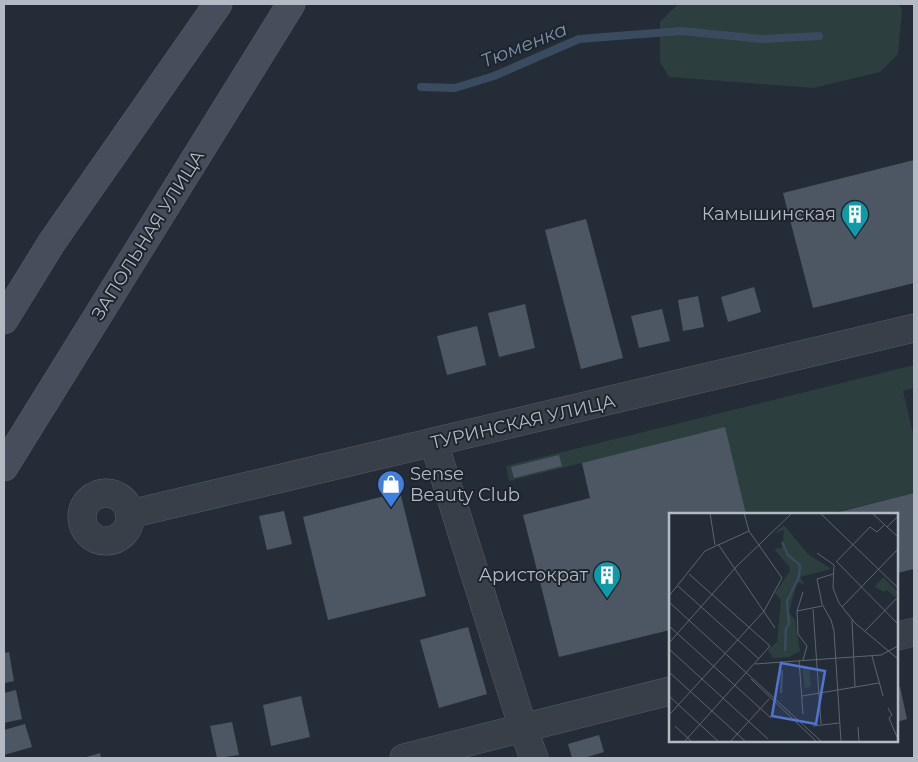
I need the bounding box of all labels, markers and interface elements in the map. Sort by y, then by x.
water label: Тюменка [478,17,570,73]
street label: ЗАПОЛЬНАЯ УЛИЦА [87,146,210,324]
building icon: Камышинская [840,199,870,238]
place label: Камышинская [702,203,836,225]
street label: ТУРИНСКАЯ УЛИЦА [428,390,618,454]
place label: Sense Beauty Club [410,463,520,506]
shop icon: Sense Beauty Club [376,469,406,508]
inset map [669,513,898,742]
building icon: Аристократ [592,560,622,599]
place label: Аристократ [479,564,588,586]

